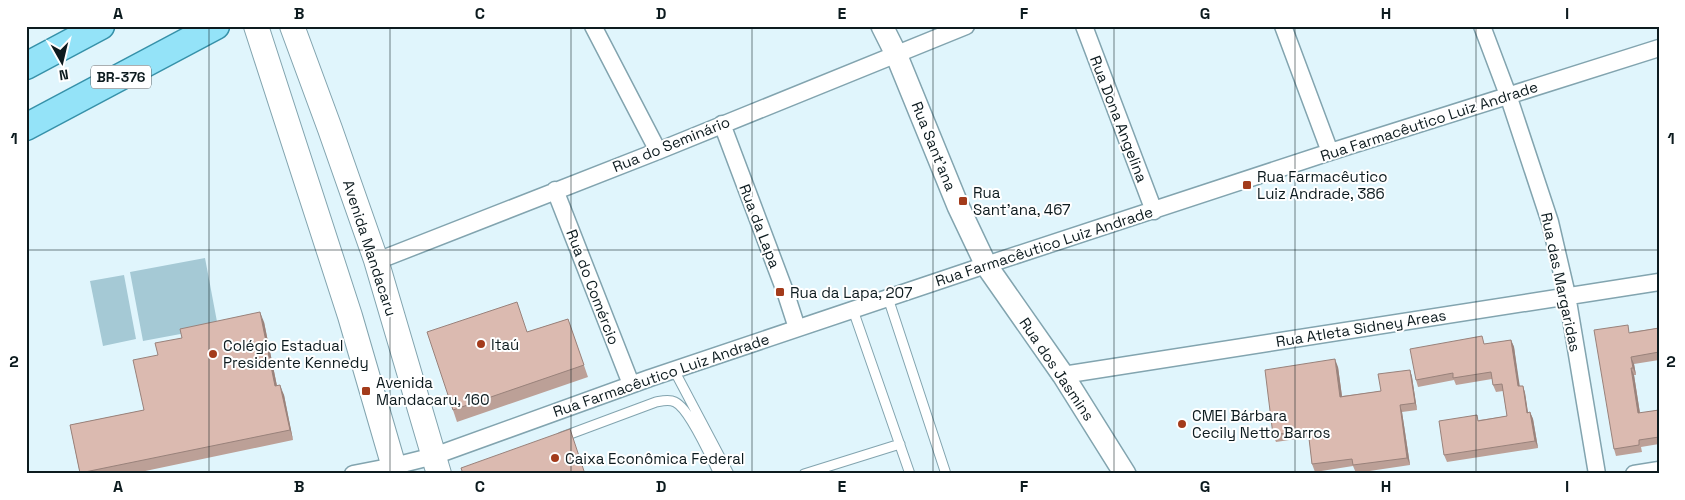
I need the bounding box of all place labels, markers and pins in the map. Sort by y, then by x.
place label: Rua Farmacêutico Luiz Andrade, 386 [1257,167,1388,203]
marker: Rua Farmacêutico Luiz Andrade, 386 [1241,179,1253,191]
place label: Rua Sant'ana, 467 [973,183,1071,219]
marker: Rua Sant'ana, 467 [957,195,969,207]
place label: Rua da Lapa, 207 [790,283,912,302]
marker: Rua da Lapa, 207 [774,286,786,298]
place label: Itaú [491,335,519,354]
place label: Colégio Estadual Presidente Kennedy [223,336,369,372]
marker: Itaú [475,338,487,350]
marker: Colégio Estadual Presidente Kennedy [207,348,219,360]
place label: Avenida Mandacaru, 160 [376,373,490,409]
marker: Avenida Mandacaru, 160 [360,385,372,397]
place label: CMEI Bárbara Cecily Netto Barros [1192,406,1330,442]
marker: CMEI Bárbara Cecily Netto Barros [1176,418,1188,430]
place label: Caixa Econômica Federal [565,449,744,468]
marker: Caixa Econômica Federal [549,452,561,464]

